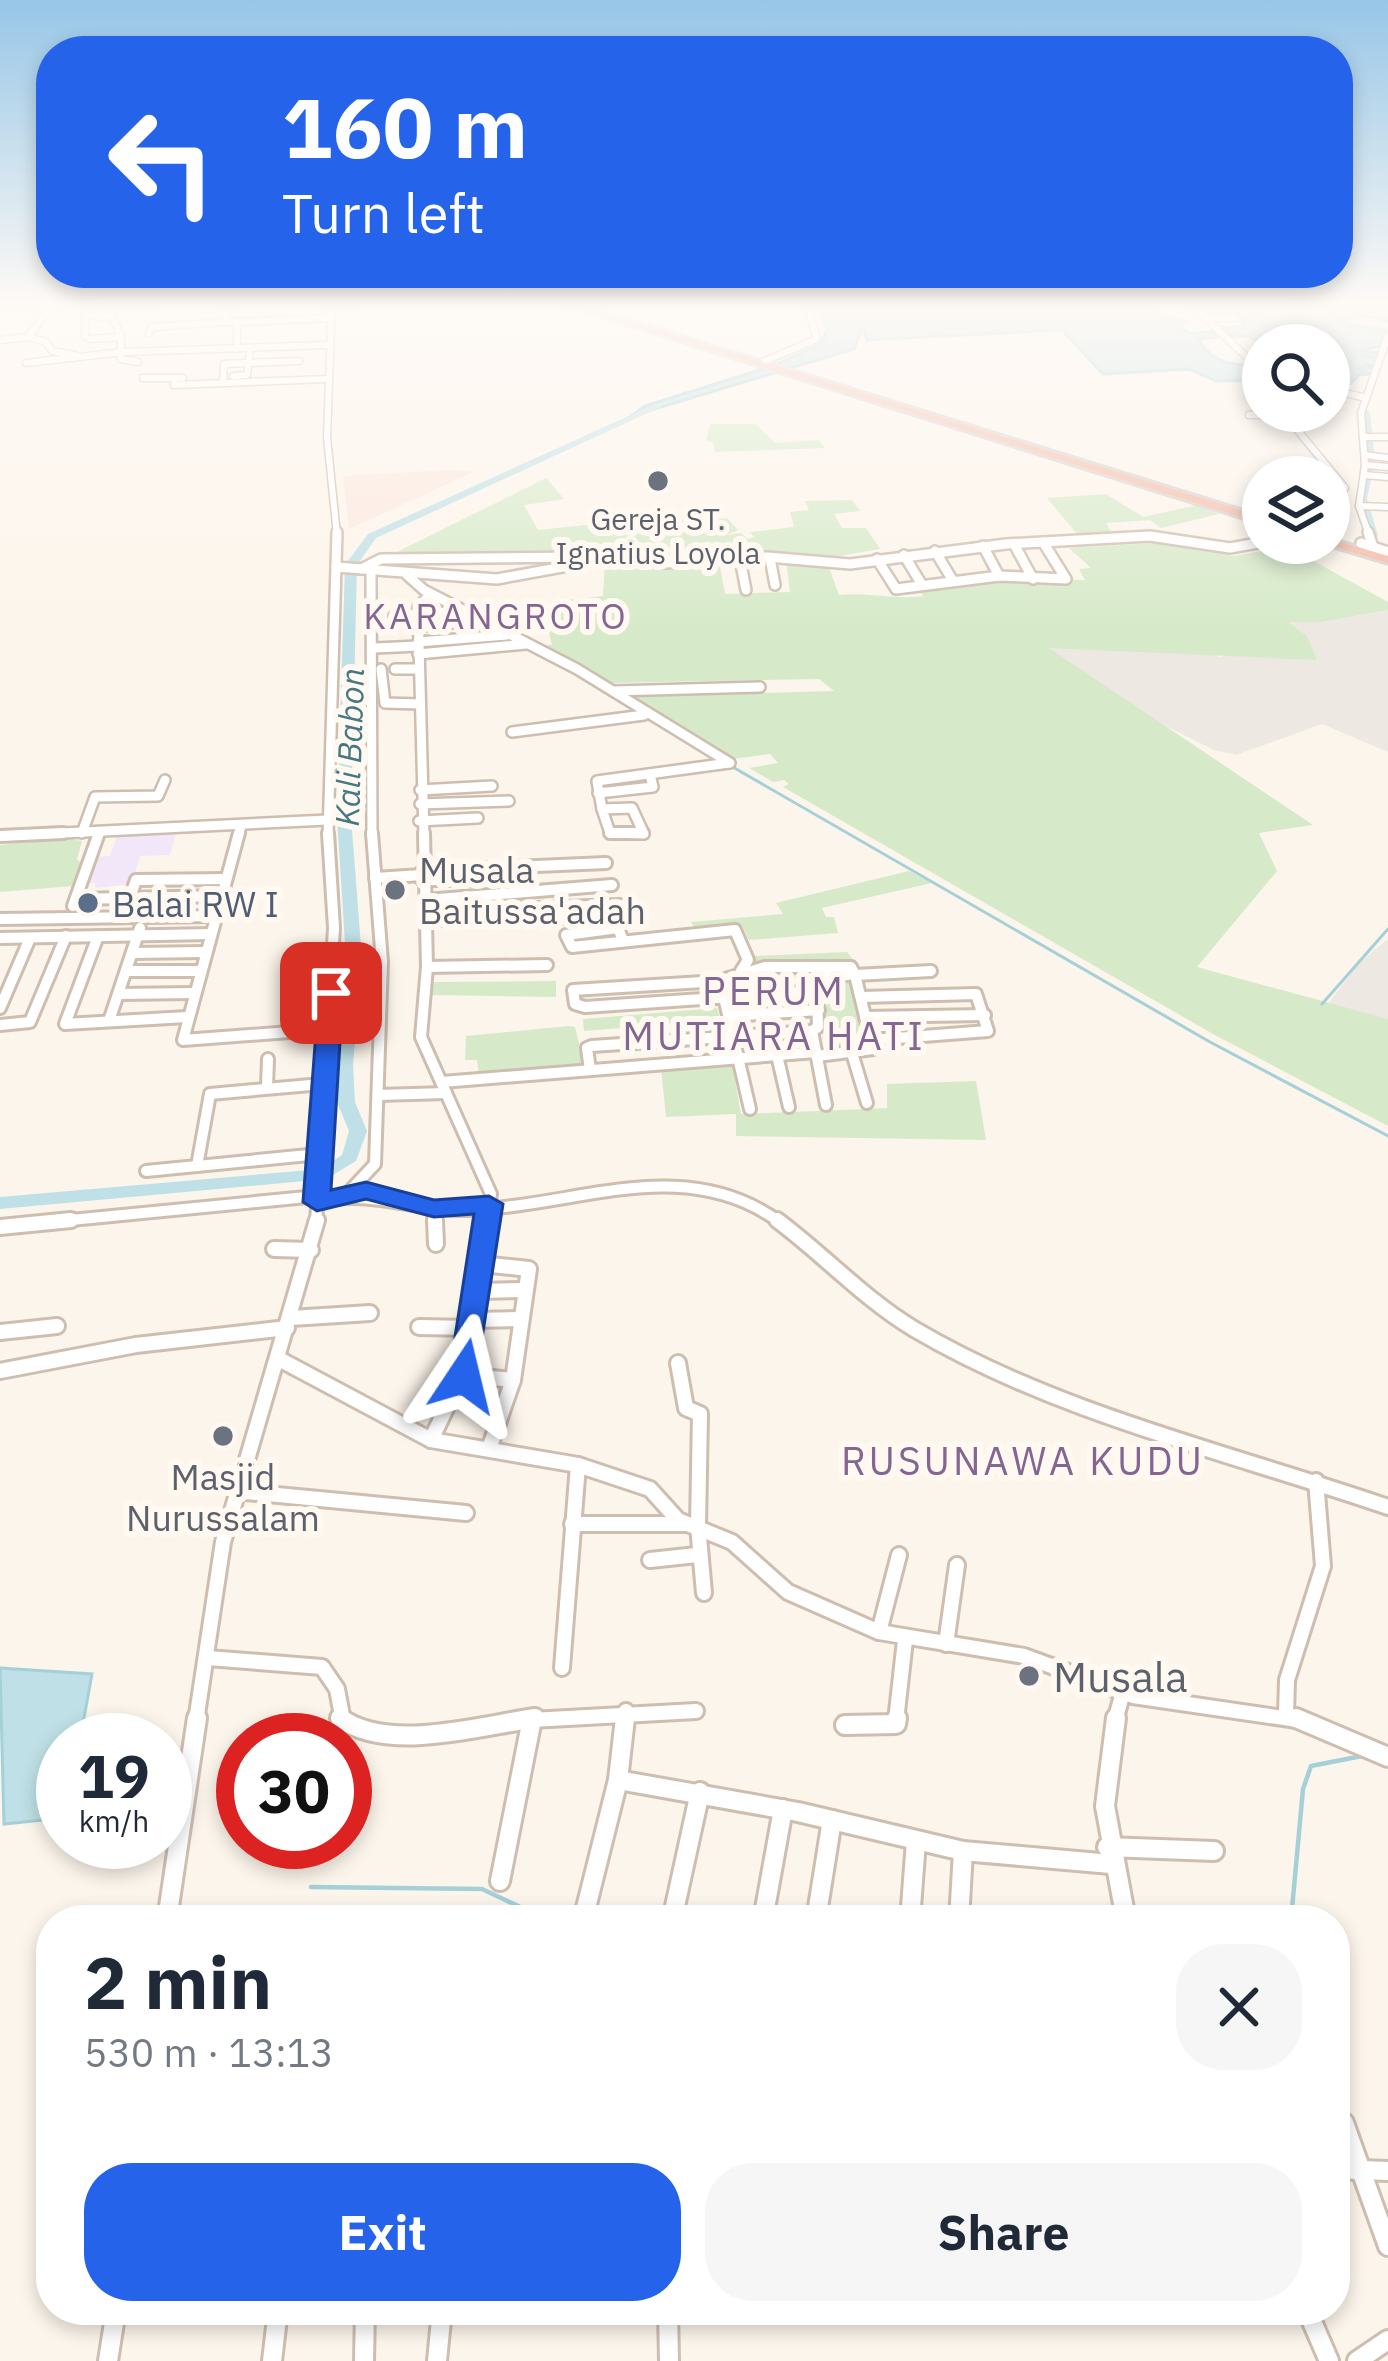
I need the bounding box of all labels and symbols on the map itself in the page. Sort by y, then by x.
marker: Gereja ST. Ignatius Loyola [645,468,671,494]
place label: Gereja ST. Ignatius Loyola [556,499,760,572]
district label: KARANGROTO [363,592,629,639]
water label: Kali Babon [325,667,373,827]
place label: Musala Baitussa'adah [419,846,646,934]
marker: Musala Baitussa'adah [382,877,408,903]
place label: Balai RW I [112,880,279,927]
marker: Balai RW I [75,890,101,916]
pin [280,942,382,1044]
district label: PERUM MUTIARA HATI [622,965,926,1061]
position arrow [401,1313,527,1439]
marker: Masjid Nurussalam [210,1423,236,1449]
district label: RUSUNAWA KUDU [841,1435,1205,1486]
place label: Masjid Nurussalam [126,1453,320,1541]
place label: Musala [1053,1649,1188,1704]
marker: Musala [1016,1663,1042,1689]
speed limit sign: 30 [216,1713,372,1869]

